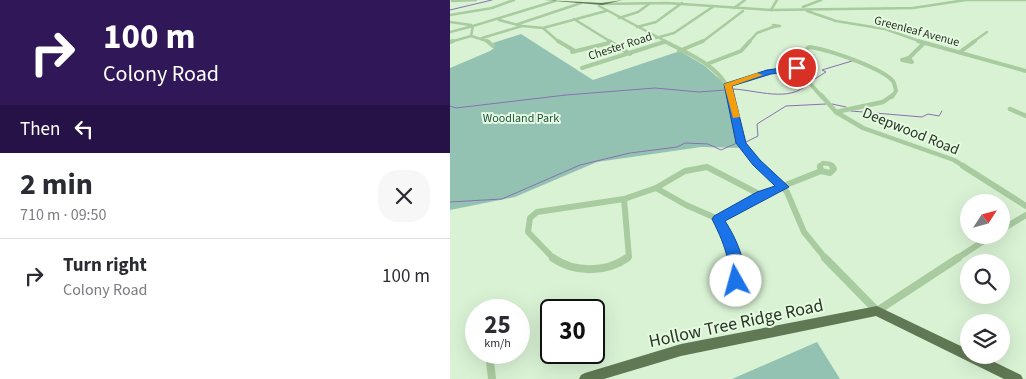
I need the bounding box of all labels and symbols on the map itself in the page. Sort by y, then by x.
street label: Greenleaf Avenue [872,12,961,51]
street label: Chester Road [586,28,654,65]
pin [776,47,818,89]
street label: Deepwood Road [859,102,962,160]
park label: Woodland Park [483,110,559,127]
north arrow [960,194,1010,244]
position arrow [709,254,761,306]
street label: Hollow Tree Ridge Road [647,293,826,354]
speed limit sign: 30 [540,299,605,364]

